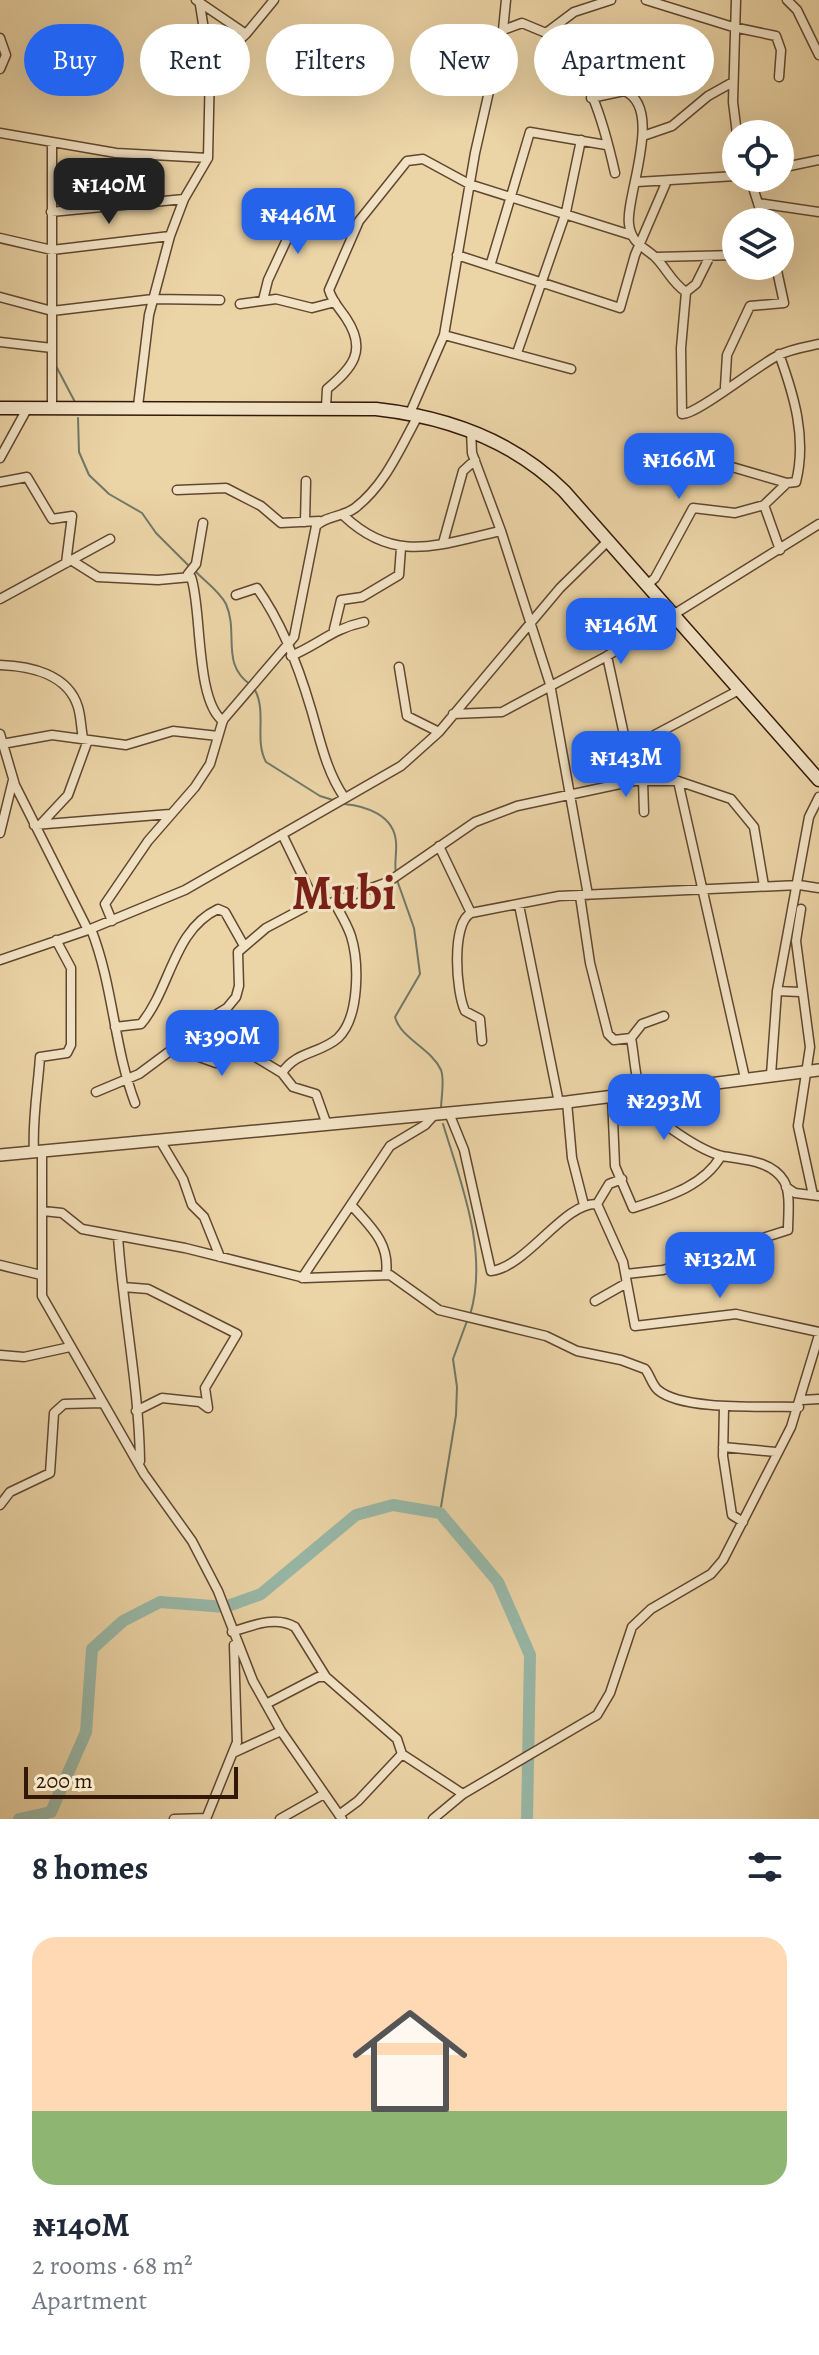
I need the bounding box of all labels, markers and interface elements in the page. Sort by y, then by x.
chip: Buy [24,24,124,96]
chip: Rent [140,24,250,96]
chip: Filters [266,24,394,96]
chip: New [410,24,518,96]
chip: Apartment [534,24,714,96]
map controls [722,120,794,280]
button: locate [722,120,794,192]
pin: ₦140M [53,158,165,226]
text: ₦140M [72,166,146,201]
pin: ₦446M [242,188,354,256]
text: ₦446M [260,196,336,231]
button: layers [722,208,794,280]
pin: ₦166M [623,433,735,501]
text: ₦166M [642,441,716,476]
pin: ₦146M [565,598,677,666]
text: ₦146M [584,606,658,641]
pin: ₦143M [570,731,682,799]
text: ₦143M [590,739,662,774]
district label: Mubi [292,860,396,926]
pin: ₦390M [166,1010,278,1078]
text: ₦390M [184,1018,260,1053]
pin: ₦293M [608,1074,720,1142]
text: ₦293M [626,1082,702,1117]
pin: ₦132M [664,1232,776,1300]
text: ₦132M [683,1240,757,1275]
scale bar [24,1763,238,1799]
text: 200 m [36,1766,93,1796]
text: 8 homes [32,1844,148,1891]
icon: filters [743,1845,787,1889]
icon: home [338,1989,482,2133]
text: ₦140M [32,2201,130,2248]
text: 2 rooms · 68 m² [32,2248,193,2283]
text: Apartment [32,2283,147,2318]

